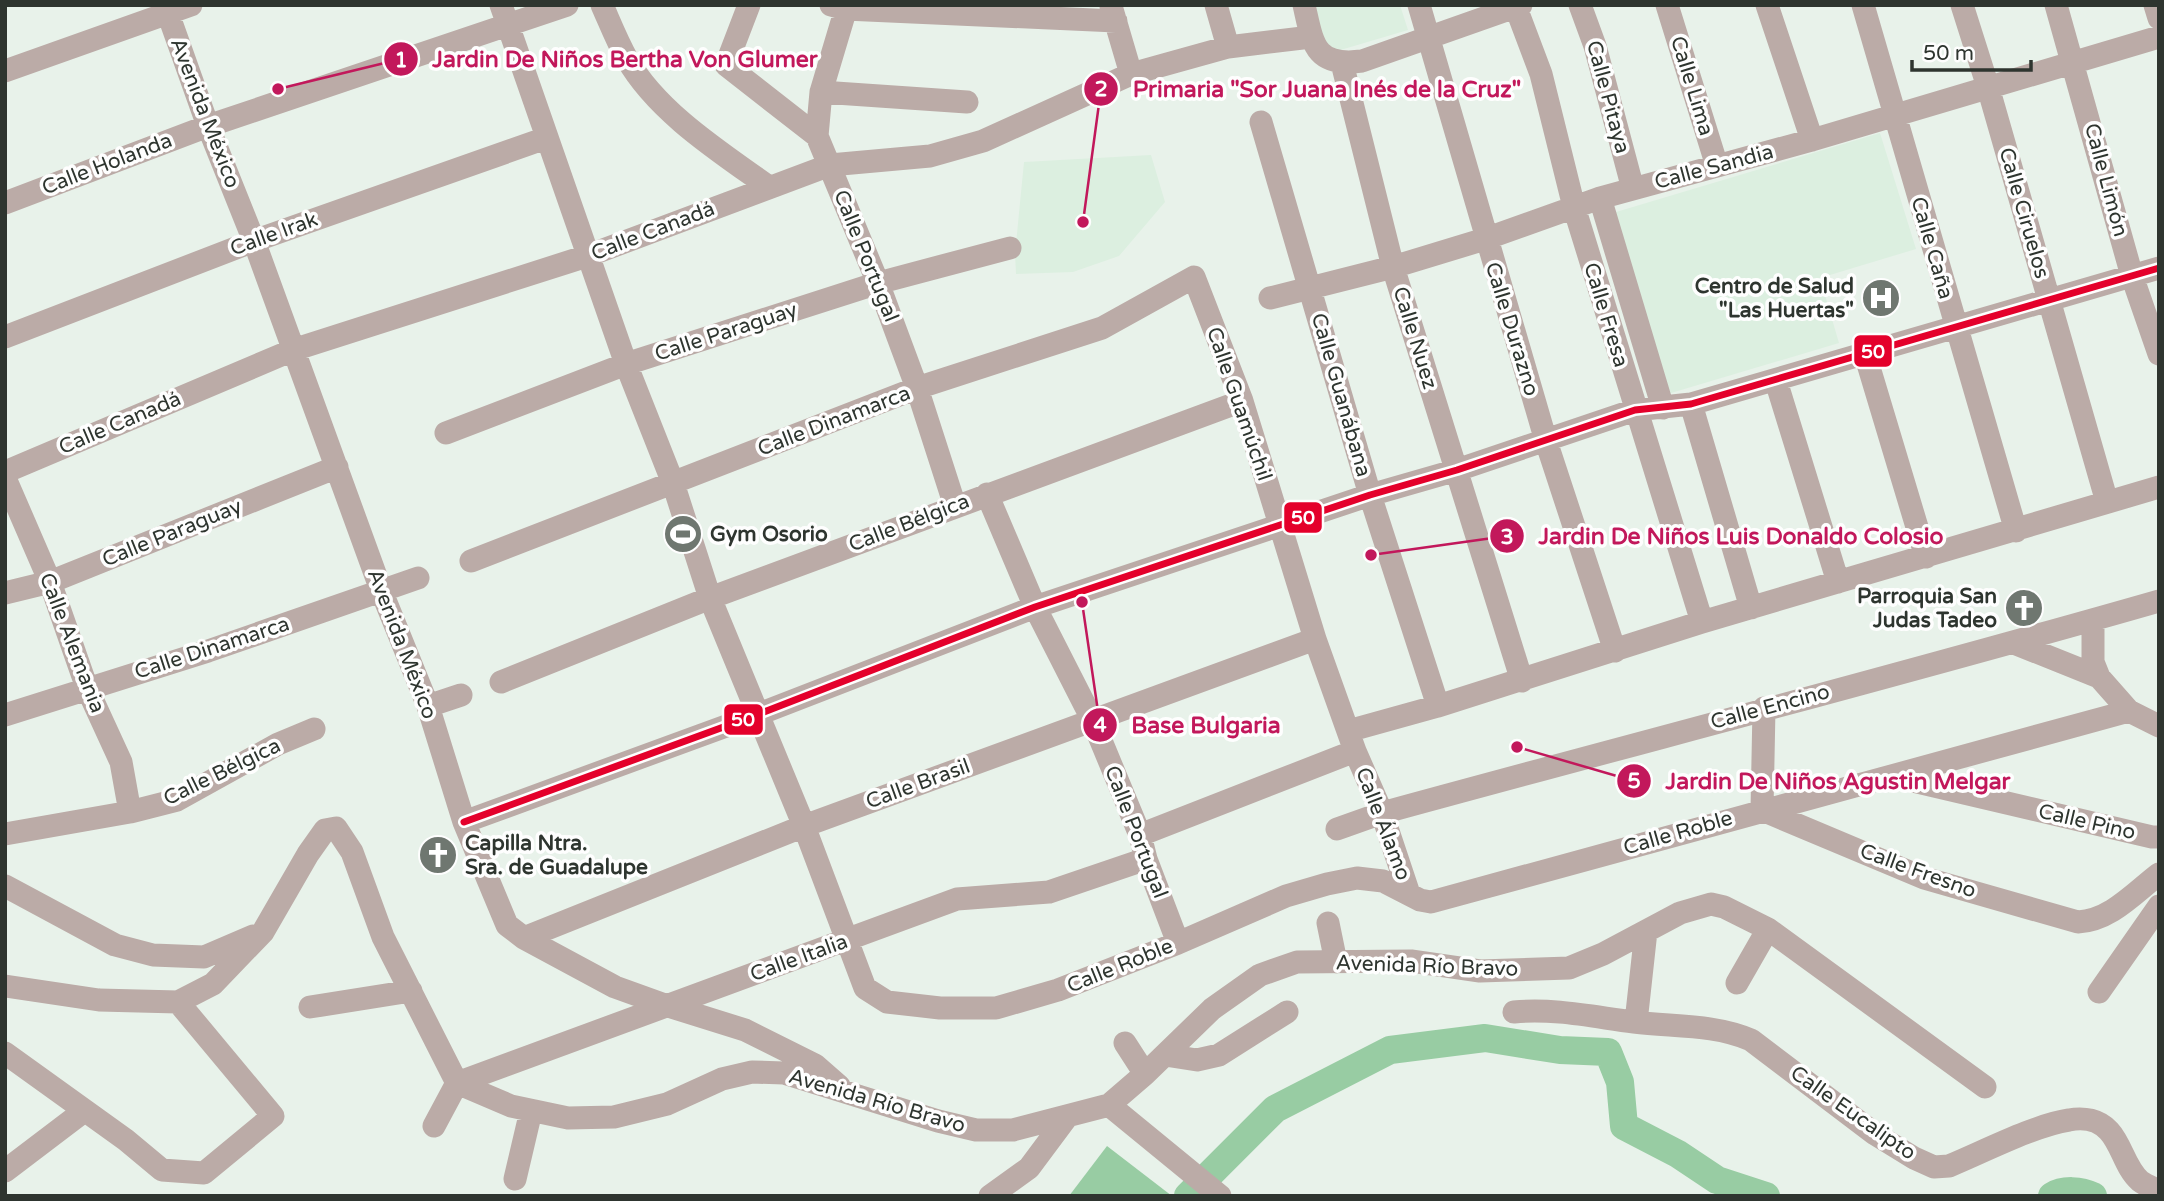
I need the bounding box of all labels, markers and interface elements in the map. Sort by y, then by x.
scale bar [1912,28,2031,72]
street label: Calle Lima [1665,33,1719,139]
street label: Avenida México [165,35,245,191]
callout: Jardin De Niños Bertha Von Glumer [384,37,832,81]
street label: Calle Pitaya [1581,38,1635,156]
text: 50 m [1923,41,1974,66]
text: Jardin De Niños Bertha Von Glumer [431,46,819,74]
text: 1 [394,48,408,73]
callout: Primaria "Sor Juana Inés de la Cruz" [1083,67,1535,111]
text: Primaria "Sor Juana Inés de la Cruz" [1133,76,1521,104]
text: 2 [1094,77,1108,102]
street label: Calle Limón [2079,121,2133,239]
street label: Calle Holanda [38,128,176,200]
street label: Calle Sandia [1652,139,1776,195]
street label: Calle Ciruelos [1993,145,2055,281]
street label: Calle Portugal [828,186,904,326]
street label: Calle Caña [1905,194,1959,302]
street label: Calle Canadá [588,196,718,266]
street label: Calle Irak [227,207,321,261]
street label: Calle Durazno [1480,259,1544,399]
street label: Calle Fresa [1578,260,1634,370]
place label: Centro de Salud "Las Huertas" [1695,274,1854,323]
hospital icon: Centro de Salud "Las Huertas" [1860,277,1902,319]
street label: Calle Nuez [1388,284,1442,392]
street label: Calle Paraguay [652,297,800,367]
street label: Calle Guanábana [1306,310,1376,480]
street label: Calle Guamúchil [1201,324,1277,484]
line badge: 50 [1853,334,1893,368]
text: 50 [1861,341,1885,363]
street label: Calle Dinamarca [754,380,914,462]
street label: Calle Canadá [55,386,185,460]
street label: Calle Bélgica [845,489,973,557]
street label: Calle Paraguay [99,494,245,572]
line badge: 50 [1283,501,1323,534]
text: 50 [1291,507,1315,529]
sports icon: Gym Osorio [662,513,704,555]
callout: Jardin De Niños Luis Donaldo Colosio [1489,514,1958,558]
place label: Gym Osorio [710,522,828,547]
text: Jardin De Niños Luis Donaldo Colosio [1537,523,1944,551]
text: 3 [1500,525,1514,550]
street label: Avenida México [362,566,442,722]
street label: Calle Alemania [34,570,110,716]
place label: Parroquia San Judas Tadeo [1857,584,1997,633]
church icon: Parroquia San Judas Tadeo [2003,587,2045,629]
street label: Calle Dinamarca [131,611,293,685]
street label: Calle Encino [1708,679,1832,735]
line badge: 50 [723,703,764,736]
callout: Base Bulgaria [1082,703,1294,747]
text: 50 [731,709,755,731]
text: Base Bulgaria [1131,712,1281,740]
text: 4 [1093,713,1107,738]
street label: Calle Bélgica [159,733,285,811]
street label: Calle Brasil [863,754,973,814]
callout: Jardin De Niños Agustin Melgar [1617,759,2025,803]
street label: Calle Portugal [1099,762,1173,902]
street label: Calle Álamo [1350,764,1416,884]
text: Jardin De Niños Agustin Melgar [1665,768,2012,796]
text: 5 [1627,769,1641,794]
street label: Calle Pino [2036,799,2138,845]
street label: Calle Roble [1621,805,1736,860]
place label: Capilla Ntra. Sra. de Guadalupe [465,831,648,880]
church icon: Capilla Ntra. Sra. de Guadalupe [417,834,459,876]
street label: Calle Fresno [1857,838,1979,904]
street label: Calle Italia [747,929,851,987]
street label: Calle Roble [1063,933,1177,999]
street label: Avenida Río Bravo [1335,950,1519,982]
street label: Calle Eucalipto [1785,1060,1921,1166]
street label: Avenida Río Bravo [786,1064,968,1138]

